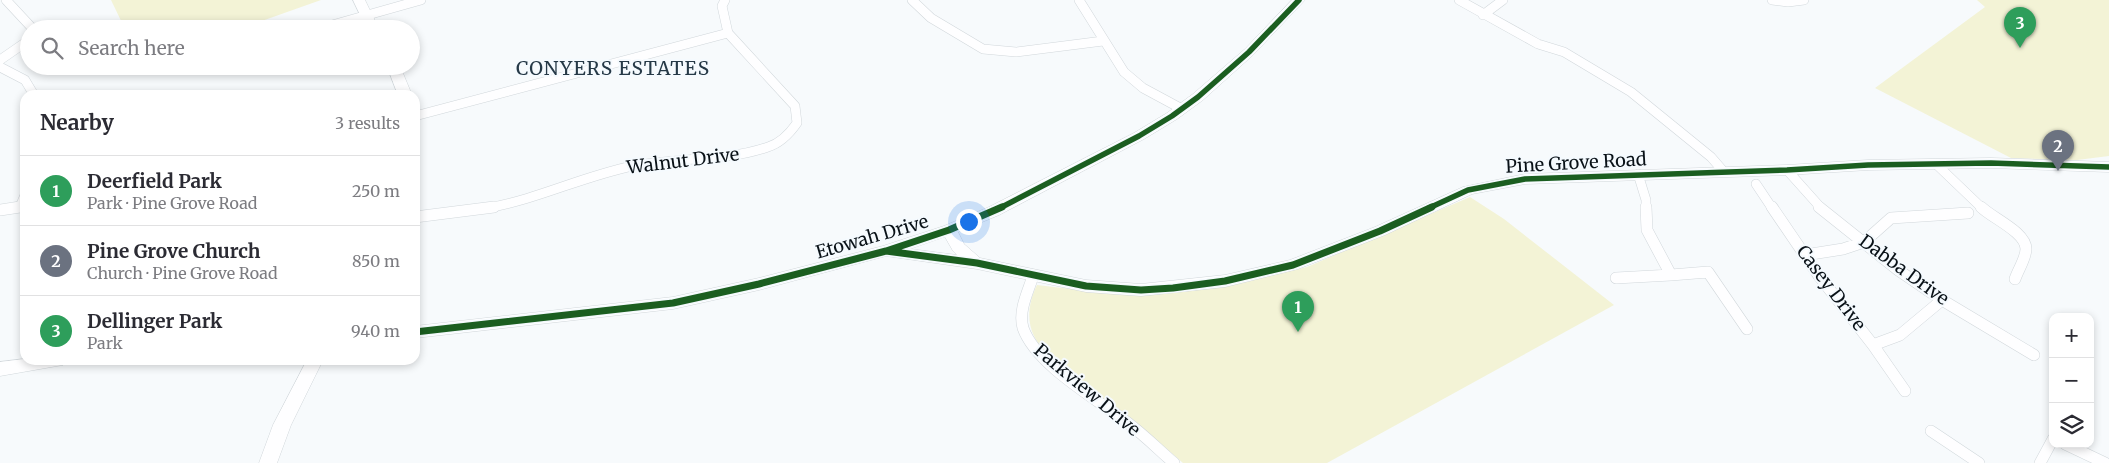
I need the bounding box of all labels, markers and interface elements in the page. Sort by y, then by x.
pin: 3 [2004,7,2036,48]
search box [20,20,420,75]
icon: search [38,34,66,62]
text: Search here [78,36,185,60]
district label: CONYERS ESTATES [516,56,710,80]
text: Nearby [40,109,114,136]
text: 3 results [335,113,400,133]
pin: 2 [2042,130,2074,171]
street label: Walnut Drive [624,142,741,179]
street label: Pine Grove Road [1505,147,1647,178]
text: Deerfield Park [87,169,222,193]
text: 1 [52,181,60,201]
text: 250 m [352,181,400,201]
text: Park · Pine Grove Road [87,193,257,213]
street label: Etowah Drive [813,209,931,264]
your location [956,209,982,235]
street label: Dabba Drive [1855,229,1954,310]
text: Pine Grove Church [87,239,260,263]
street label: Casey Drive [1792,240,1871,335]
text: 2 [51,251,61,271]
text: 850 m [352,251,400,271]
text: Church · Pine Grove Road [87,263,278,283]
pin: 1 [1282,291,1314,332]
text: Dellinger Park [87,309,222,333]
map controls [2049,313,2094,448]
button: + [2049,313,2094,358]
text: 3 [51,321,61,341]
text: 940 m [351,321,400,341]
text: Park [87,333,123,353]
street label: Parkview Drive [1029,338,1145,441]
button: − [2049,358,2094,403]
button: layers [2049,403,2094,448]

